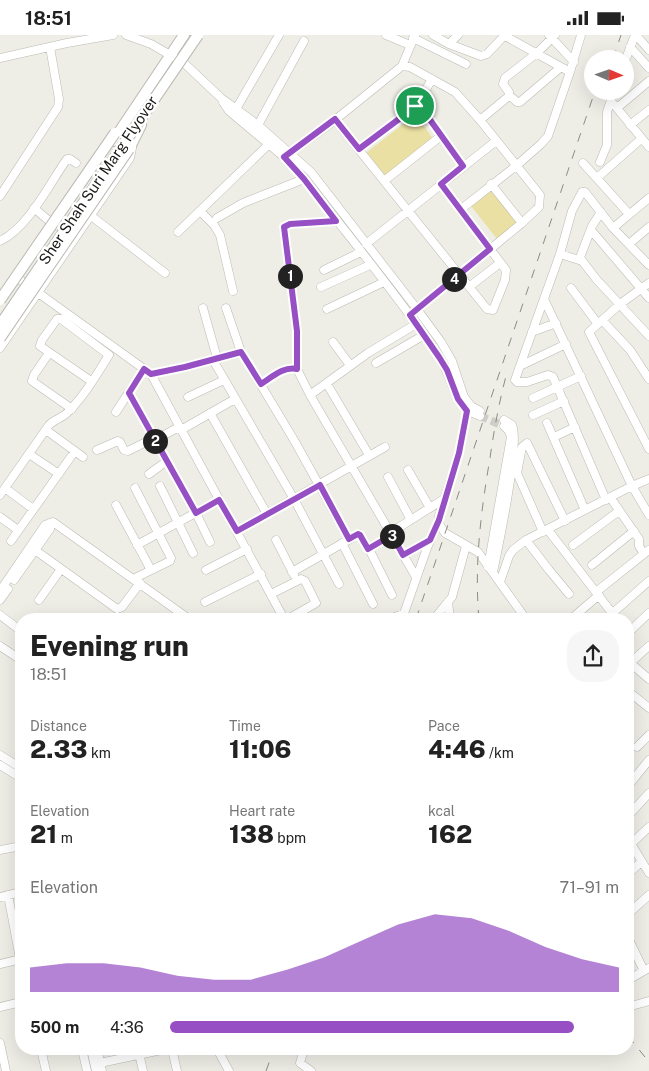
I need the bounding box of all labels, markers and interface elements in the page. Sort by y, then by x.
text: 18:51 [25,7,72,29]
north arrow [584,50,634,100]
map controls [584,50,634,100]
pin [394,85,436,127]
icon: arrive [401,92,429,120]
street label: Sher Shah Suri Marg Flyover [35,93,161,267]
pin: 1 [278,263,302,289]
pin: 4 [442,267,466,291]
text: 1 [288,268,294,284]
text: 4 [450,271,459,287]
pin: 2 [142,429,168,453]
text: 2 [151,433,160,449]
pin: 3 [380,523,404,549]
text: 3 [388,528,397,544]
text: Evening run [30,629,189,662]
button: share [567,630,619,682]
text: 18:51 [30,665,67,684]
text: Distance [30,718,87,734]
text: Time [229,718,261,734]
text: Pace [428,718,460,734]
text: 2.33 [30,734,88,764]
text: 11:06 [229,734,292,764]
text: 4:46 [428,734,486,764]
text: km [88,745,111,761]
text: /km [486,745,514,761]
text: Elevation [30,803,89,819]
text: Heart rate [229,803,295,819]
text: kcal [428,803,455,819]
text: 21 [30,819,57,849]
text: 138 [229,819,274,849]
text: 162 [428,819,472,849]
text: m [57,830,73,846]
text: bpm [274,830,306,846]
text: Elevation [30,878,98,897]
text: 71–91 m [559,878,619,897]
text: 500 m [30,1018,79,1037]
text: 4:36 [110,1018,144,1037]

